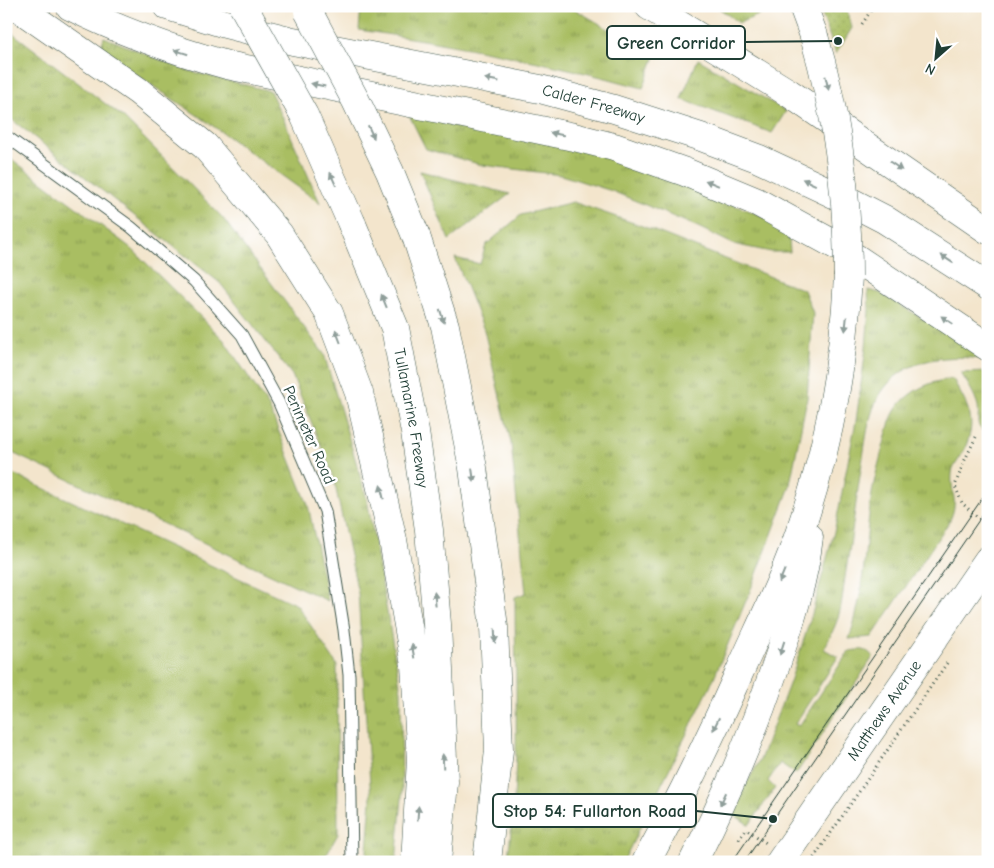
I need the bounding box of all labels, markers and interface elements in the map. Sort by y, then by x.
callout: Green Corridor [607,26,745,59]
north arrow [912,32,962,82]
text: Green Corridor [617,33,736,54]
one-way arrow [173,47,188,55]
text: N [922,59,938,79]
one-way arrow [483,75,499,83]
one-way arrow [823,76,831,91]
one-way arrow [310,81,325,89]
street label: Calder Freeway [540,81,648,128]
one-way arrow [367,125,375,139]
one-way arrow [549,129,565,137]
one-way arrow [889,161,903,171]
one-way arrow [328,172,336,186]
one-way arrow [802,178,816,186]
one-way arrow [704,179,719,187]
one-way arrow [941,254,954,264]
one-way arrow [380,294,388,308]
one-way arrow [439,309,447,324]
one-way arrow [940,315,954,325]
one-way arrow [841,317,849,333]
one-way arrow [333,328,341,343]
street label: Tullamarine Freeway [390,347,432,490]
street label: Perimeter Road [279,383,339,487]
one-way arrow [470,468,478,484]
one-way arrow [378,484,386,499]
one-way arrow [777,569,785,583]
one-way arrow [431,590,439,606]
one-way arrow [491,629,499,645]
one-way arrow [777,641,785,656]
one-way arrow [409,643,417,659]
street label: Matthews Avenue [844,657,925,764]
one-way arrow [712,717,720,731]
one-way arrow [439,753,447,769]
one-way arrow [719,792,727,806]
callout: Stop 54: Fullarton Road [493,794,696,827]
text: Stop 54: Fullarton Road [504,801,686,822]
one-way arrow [415,805,423,821]

